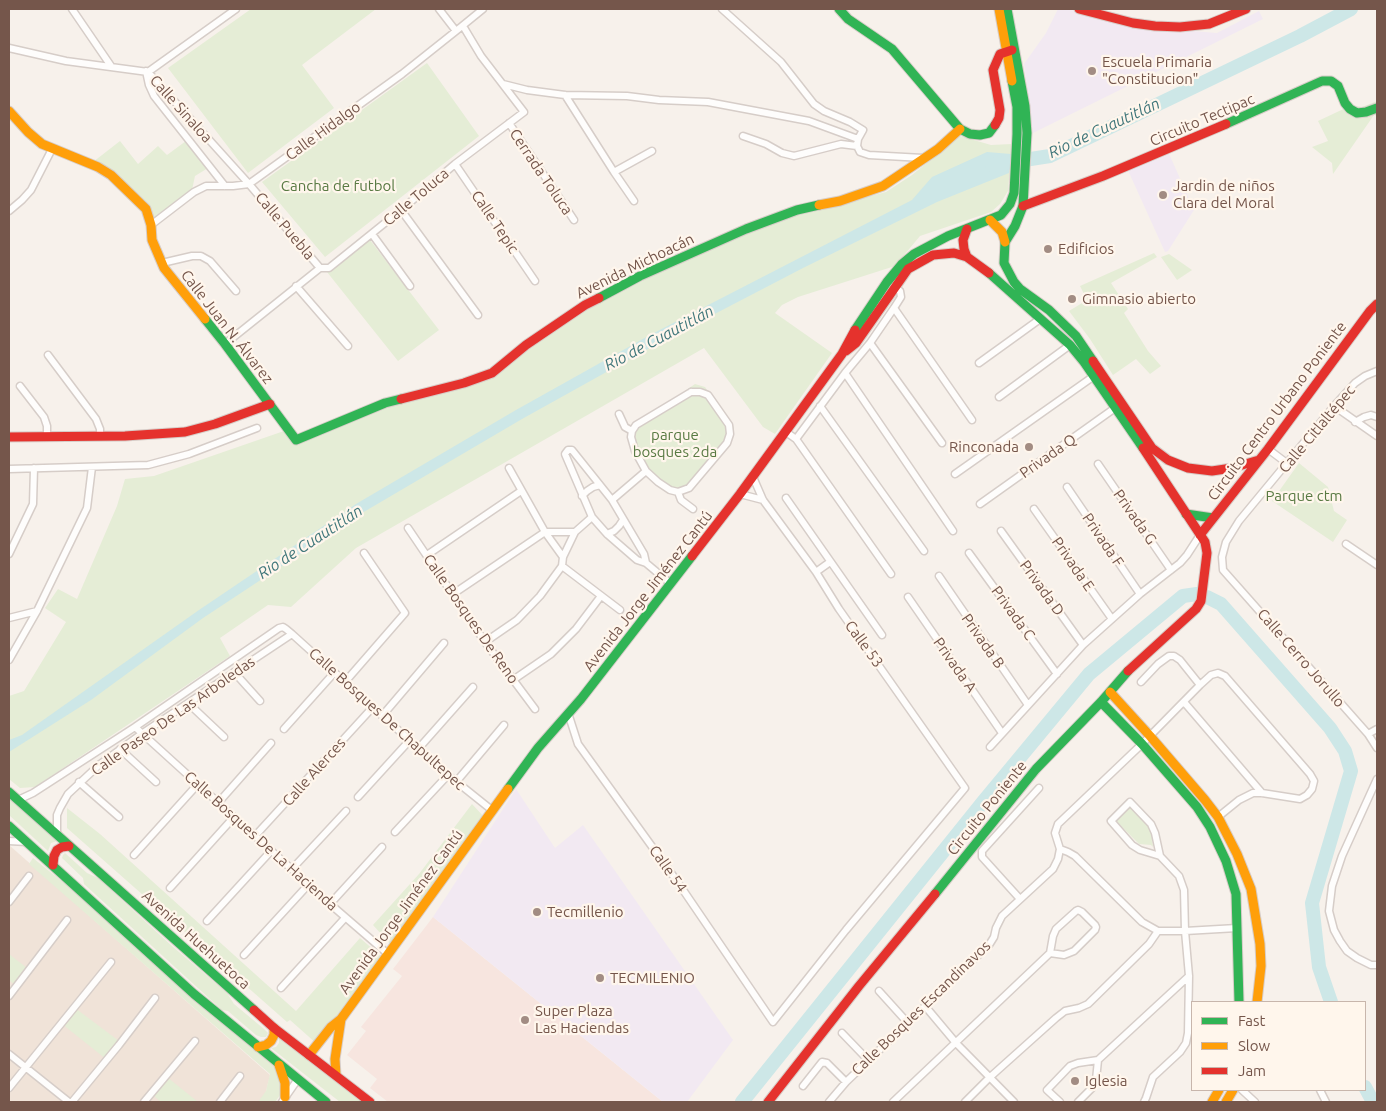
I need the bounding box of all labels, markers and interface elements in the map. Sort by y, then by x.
place label: Escuela Primaria "Constitucion" [1102,53,1212,88]
marker: Escuela Primaria "Constitucion" [1086,65,1098,77]
street label: Calle Sinaloa [146,72,216,146]
street label: Circuito Tectipac [1147,90,1257,150]
water label: Rio de Cuautitlán [1045,94,1163,162]
street label: Calle Hidalgo [282,98,364,164]
street label: Cerrada Toluca [506,126,576,218]
street label: Calle Toluca [380,164,452,230]
park label: Cancha de futbol [281,177,395,195]
place label: Jardin de niños Clara del Moral [1173,177,1275,212]
street label: Calle Tepic [467,187,523,257]
street label: Calle Puebla [252,189,318,263]
marker: Jardin de niños Clara del Moral [1157,189,1169,201]
street label: Avenida Michoacán [573,230,697,302]
place label: Edificios [1058,240,1114,258]
marker: Edificios [1042,243,1054,255]
street label: Calle Juan N. Álvarez [177,266,277,388]
place label: Gimnasio abierto [1082,290,1196,308]
marker: Gimnasio abierto [1066,293,1078,305]
water label: Rio de Cuautitlán [601,301,717,375]
street label: Circuito Centro Urbano Poniente [1204,318,1350,504]
street label: Calle Citlaltépec [1275,381,1359,477]
park label: parque bosques 2da [633,426,717,461]
street label: Privada Q [1016,430,1080,482]
place label: Rinconada [949,438,1019,456]
marker: Rinconada [1023,441,1035,453]
street label: Privada G [1110,486,1160,548]
park label: Parque ctm [1265,487,1343,505]
water label: Rio de Cuautitlán [254,501,366,583]
street label: Avenida Jorge Jiménez Cantú [580,507,716,675]
street label: Privada F [1078,510,1128,570]
street label: Privada E [1048,534,1098,594]
street label: Calle Bosques De Reno [419,551,523,687]
street label: Privada D [1016,557,1068,619]
street label: Privada C [987,582,1039,644]
street label: Calle Cerro Jorullo [1253,605,1349,711]
street label: Privada B [958,610,1008,672]
street label: Calle 53 [841,617,887,671]
street label: Privada A [930,634,980,696]
street label: Calle Bosques De Chapultepec [305,644,469,794]
street label: Calle Paseo De Las Arboledas [88,652,258,780]
street label: Calle Alerces [279,734,349,810]
street label: Circuito Poniente [943,757,1031,859]
street label: Calle Bosques De La Hacienda [181,767,341,915]
street label: Avenida Jorge Jiménez Cantú [335,826,467,998]
street label: Calle 54 [645,842,691,896]
street label: Avenida Huehuetoca [138,887,254,993]
place label: Tecmillenio [547,903,624,921]
marker: Tecmillenio [531,906,543,918]
street label: Calle Bosques Escandinavos [848,937,994,1079]
place label: TECMILENIO [610,969,695,987]
marker: TECMILENIO [594,972,606,984]
legend [1191,1001,1366,1091]
place label: Super Plaza Las Haciendas [535,1002,629,1037]
text: Fast [1238,1012,1265,1029]
marker: Super Plaza Las Haciendas [519,1014,531,1026]
text: Slow [1238,1037,1270,1054]
text: Jam [1238,1062,1266,1079]
place label: Iglesia [1085,1072,1128,1090]
marker: Iglesia [1069,1075,1081,1087]

